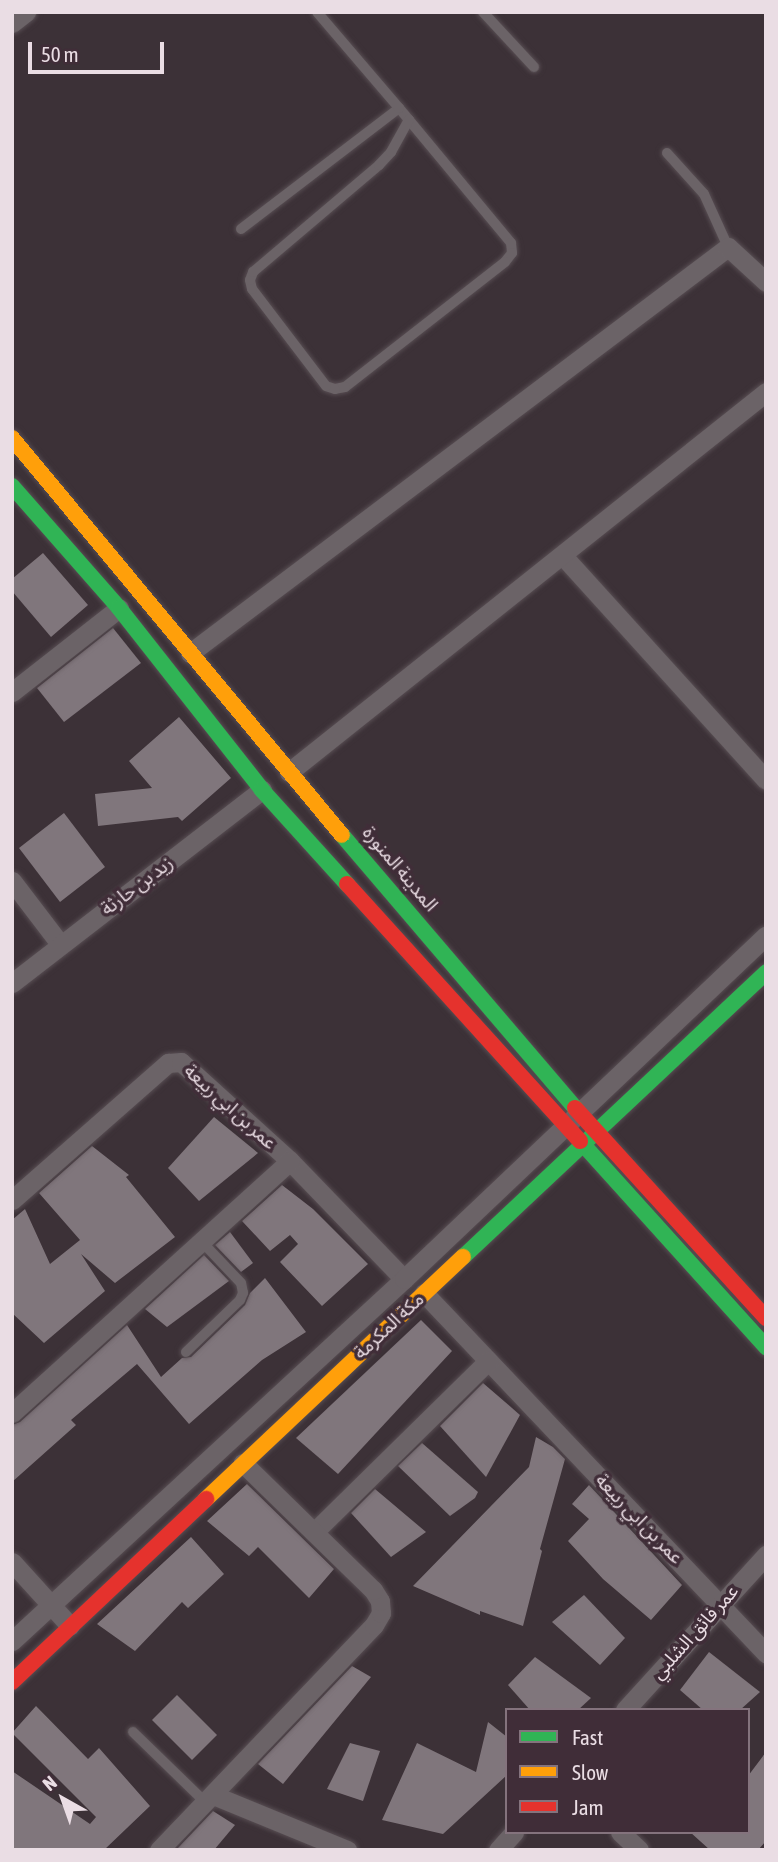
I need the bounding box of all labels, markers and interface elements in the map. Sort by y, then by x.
scale bar [32,28,168,72]
text: 50 m [41,42,79,66]
street label: المدينة المنورة [358,822,442,916]
street label: زيد بن حارثة [96,851,178,921]
street label: عمر بن ابي ربيعة [179,1060,281,1154]
street label: مكة المكرمة [349,1288,429,1364]
street label: عمر بن ابي ربيعة [590,1469,688,1569]
street label: عمر فائق الشلبي [647,1580,743,1684]
legend [505,1708,750,1834]
text: Fast [572,1725,603,1749]
text: Slow [572,1760,608,1784]
north arrow [28,1764,98,1834]
text: N [38,1771,61,1795]
text: Jam [572,1795,604,1819]

